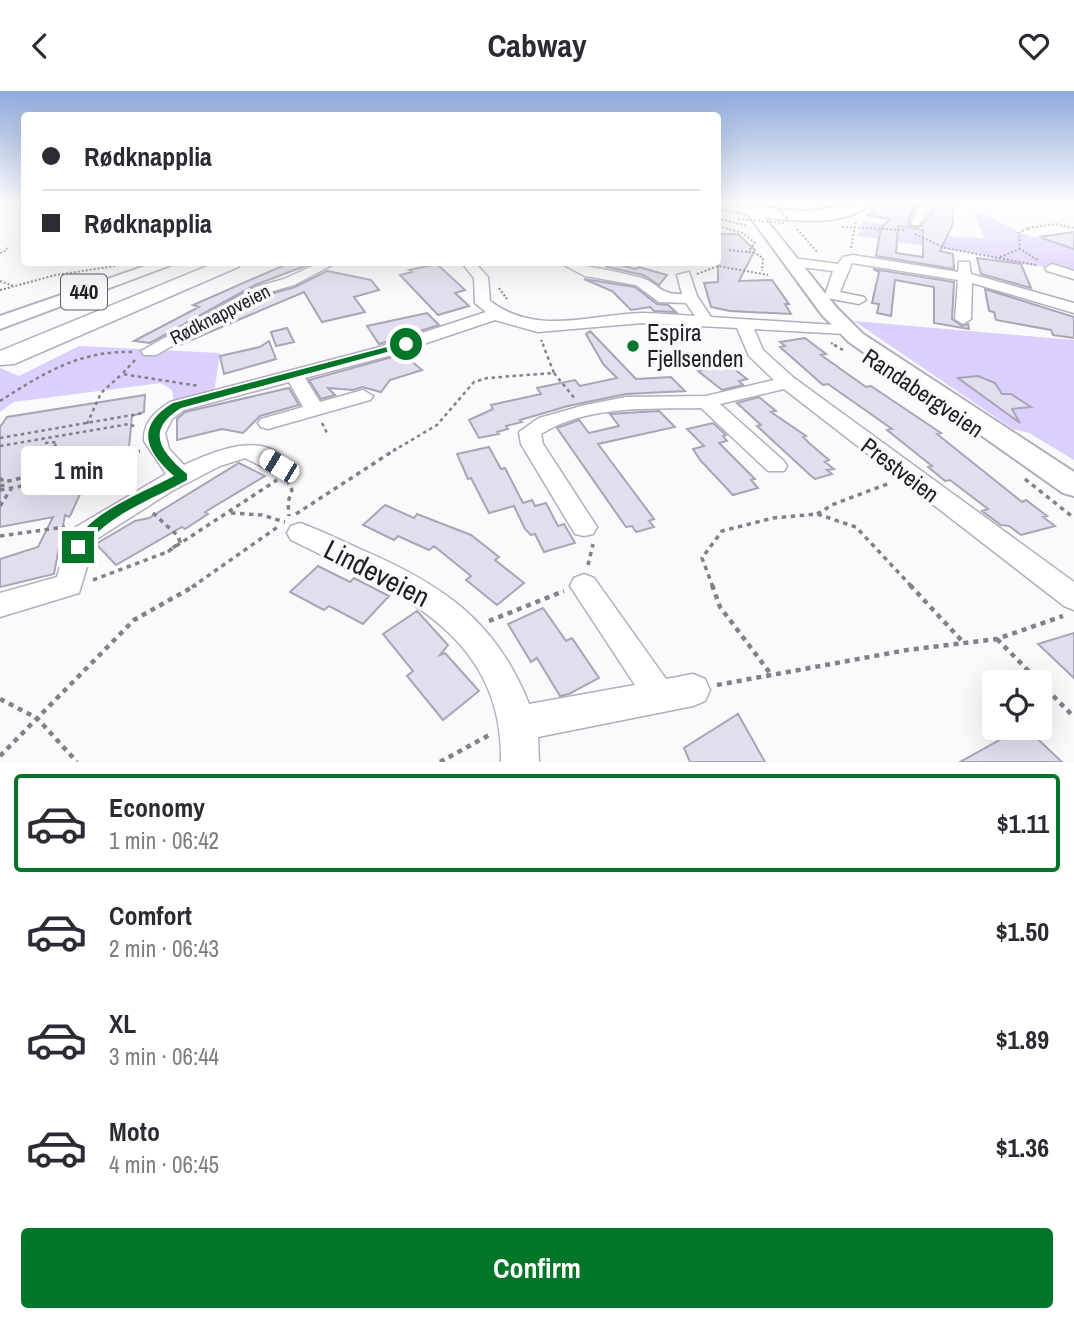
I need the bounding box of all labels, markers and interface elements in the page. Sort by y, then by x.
text: Cabway [487,24,587,67]
icon: back [21,27,59,65]
icon: heart [1015,27,1053,65]
text: Rødknapplia [84,139,212,174]
text: Rødknapplia [84,206,212,241]
road number: 440 [61,275,107,309]
street label: Rødknappveien [165,278,275,350]
place label: Espira Fjellsenden [647,317,743,374]
route start [390,328,422,360]
marker: Espira Fjellsenden [625,338,641,354]
street label: Randabergveien [857,341,990,444]
street label: Prestveien [855,430,946,509]
callout: 1 min [20,445,136,495]
car [256,446,303,486]
text: 1 min [54,455,104,486]
street label: Lindeveien [318,530,436,616]
route end [62,531,94,563]
map controls [982,670,1052,740]
button: locate [982,670,1052,740]
text: Economy [109,790,205,825]
icon: car [25,792,88,855]
text: $1.11 [997,806,1049,841]
text: 1 min · 06:42 [109,825,219,856]
text: Comfort [109,898,192,933]
icon: car [25,900,88,963]
text: $1.50 [996,914,1049,949]
text: 2 min · 06:43 [109,933,219,964]
text: XL [109,1006,136,1041]
icon: car [25,1008,88,1071]
text: $1.89 [996,1022,1049,1057]
text: 3 min · 06:44 [109,1041,219,1072]
text: Moto [109,1114,160,1149]
icon: car [25,1116,88,1179]
text: $1.36 [996,1130,1049,1165]
text: 4 min · 06:45 [109,1149,219,1180]
button: Confirm [21,1228,1053,1308]

